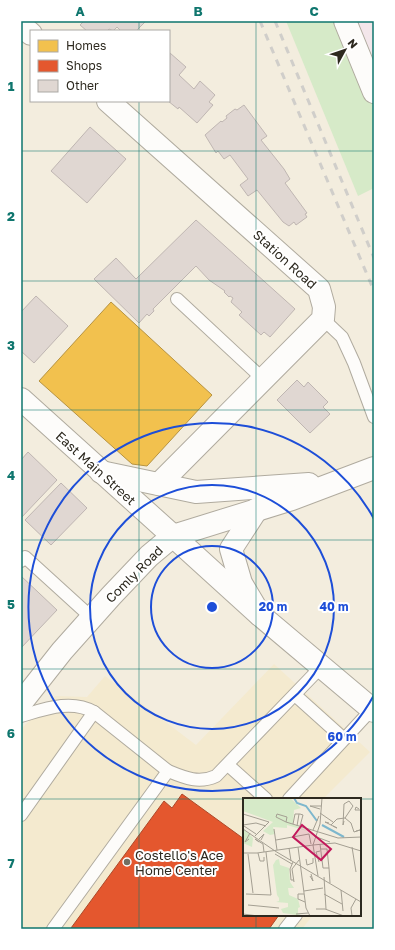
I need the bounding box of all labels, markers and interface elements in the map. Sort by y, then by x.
text: A [75,3,85,19]
text: B [193,3,203,19]
text: C [309,3,319,19]
legend [30,30,170,102]
north arrow [325,30,365,70]
text: N [345,36,361,51]
text: Homes [66,38,106,53]
text: Shops [66,58,102,73]
text: 1 [8,78,15,94]
text: Other [66,78,99,93]
text: 2 [7,208,15,224]
street label: Station Road [250,226,320,292]
text: 3 [7,337,15,353]
street label: East Main Street [53,428,139,508]
text: 4 [7,467,15,483]
street label: Comly Road [102,542,166,606]
text: 5 [7,596,15,612]
text: 20 m [259,599,287,614]
text: 40 m [320,599,348,614]
centre of rings [205,600,219,614]
text: 6 [7,725,15,741]
text: 60 m [328,729,356,744]
inset map [243,798,361,916]
place label: Costello's Ace Home Center [135,847,223,878]
text: 7 [7,855,15,871]
marker: Costello's Ace Home Center [122,857,132,867]

